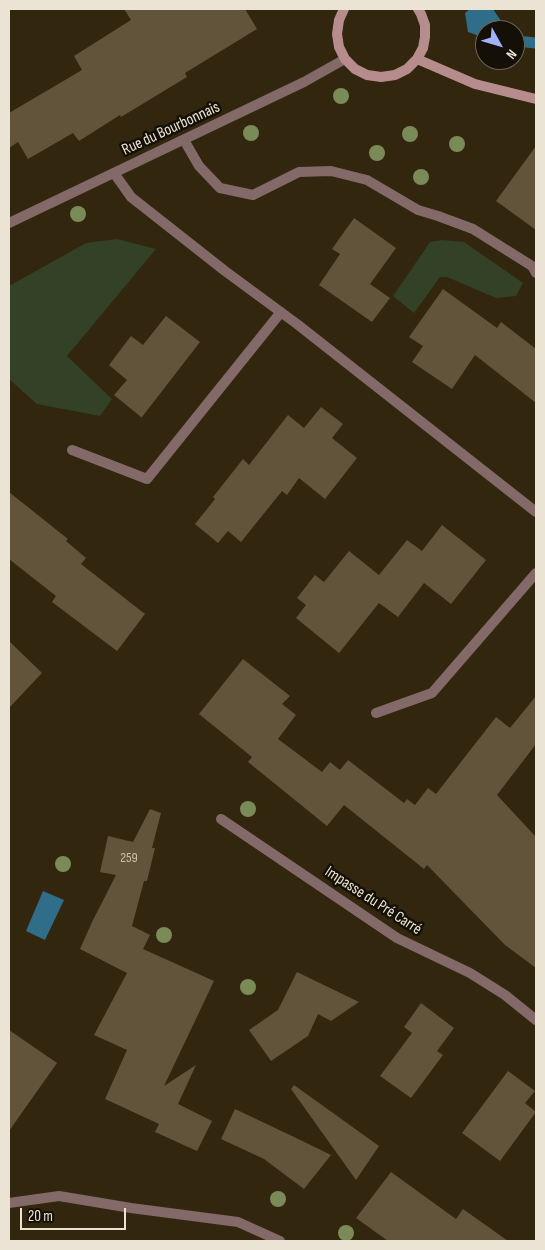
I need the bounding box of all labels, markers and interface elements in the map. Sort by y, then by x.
north arrow [475,20,525,70]
text: N [502,46,520,62]
street label: Rue du Bourbonnais [119,98,223,160]
house number: 259 [120,850,138,866]
street label: Impasse du Pré Carré [321,863,425,939]
scale bar [22,1198,129,1230]
text: 20 m [28,1207,53,1226]

